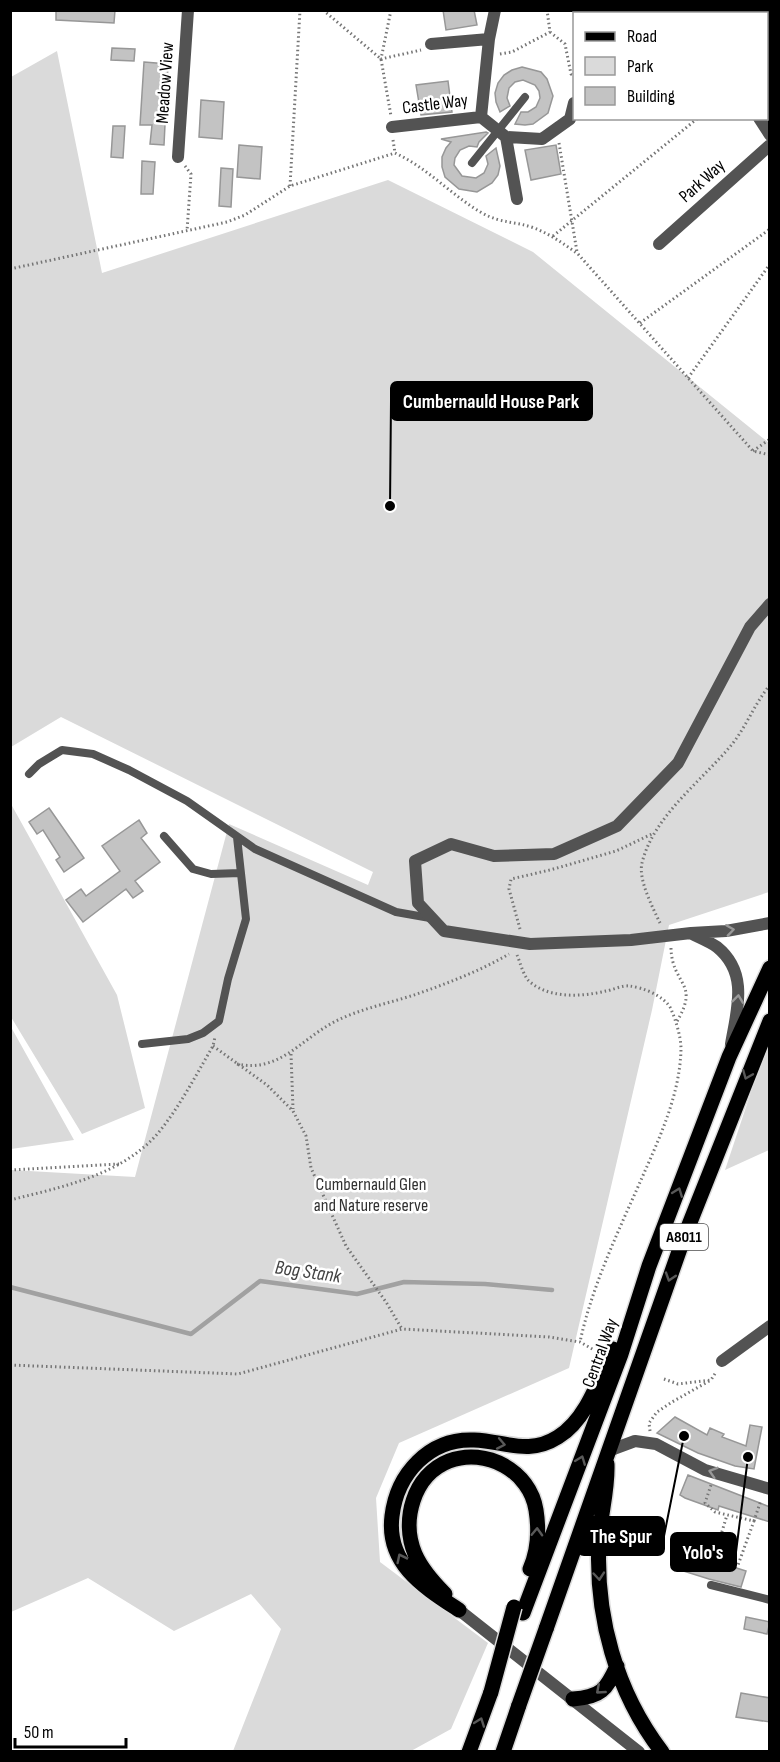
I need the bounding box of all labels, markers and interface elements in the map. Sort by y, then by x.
legend [573,12,768,120]
text: Road [627,26,657,47]
street label: Meadow View [152,42,178,124]
text: Park [627,56,653,77]
text: Building [627,86,675,107]
street label: Castle Way [401,90,469,118]
street label: Park Way [675,155,729,207]
callout: Cumbernauld House Park [391,382,592,420]
text: Cumbernauld House Park [403,390,580,414]
one-way arrow [726,925,735,937]
one-way arrow [732,994,744,1004]
one-way arrow [742,1069,754,1080]
park label: Cumbernauld Glen and Nature reserve [314,1174,428,1216]
one-way arrow [671,1187,683,1198]
road number: A8011 [660,1224,708,1250]
water label: Bog Stank [274,1256,343,1289]
one-way arrow [665,1271,678,1282]
street label: Central Way [578,1315,622,1390]
one-way arrow [496,1437,506,1450]
one-way arrow [574,1455,586,1466]
one-way arrow [708,1467,719,1479]
callout: The Spur [578,1517,664,1555]
text: The Spur [590,1525,652,1549]
one-way arrow [531,1527,543,1536]
callout: Yolo's [671,1533,736,1571]
text: Yolo's [683,1541,724,1565]
one-way arrow [397,1553,408,1564]
one-way arrow [592,1571,605,1580]
one-way arrow [596,1683,607,1694]
scale bar [15,1711,126,1749]
one-way arrow [473,1717,485,1728]
text: 50 m [24,1722,54,1743]

